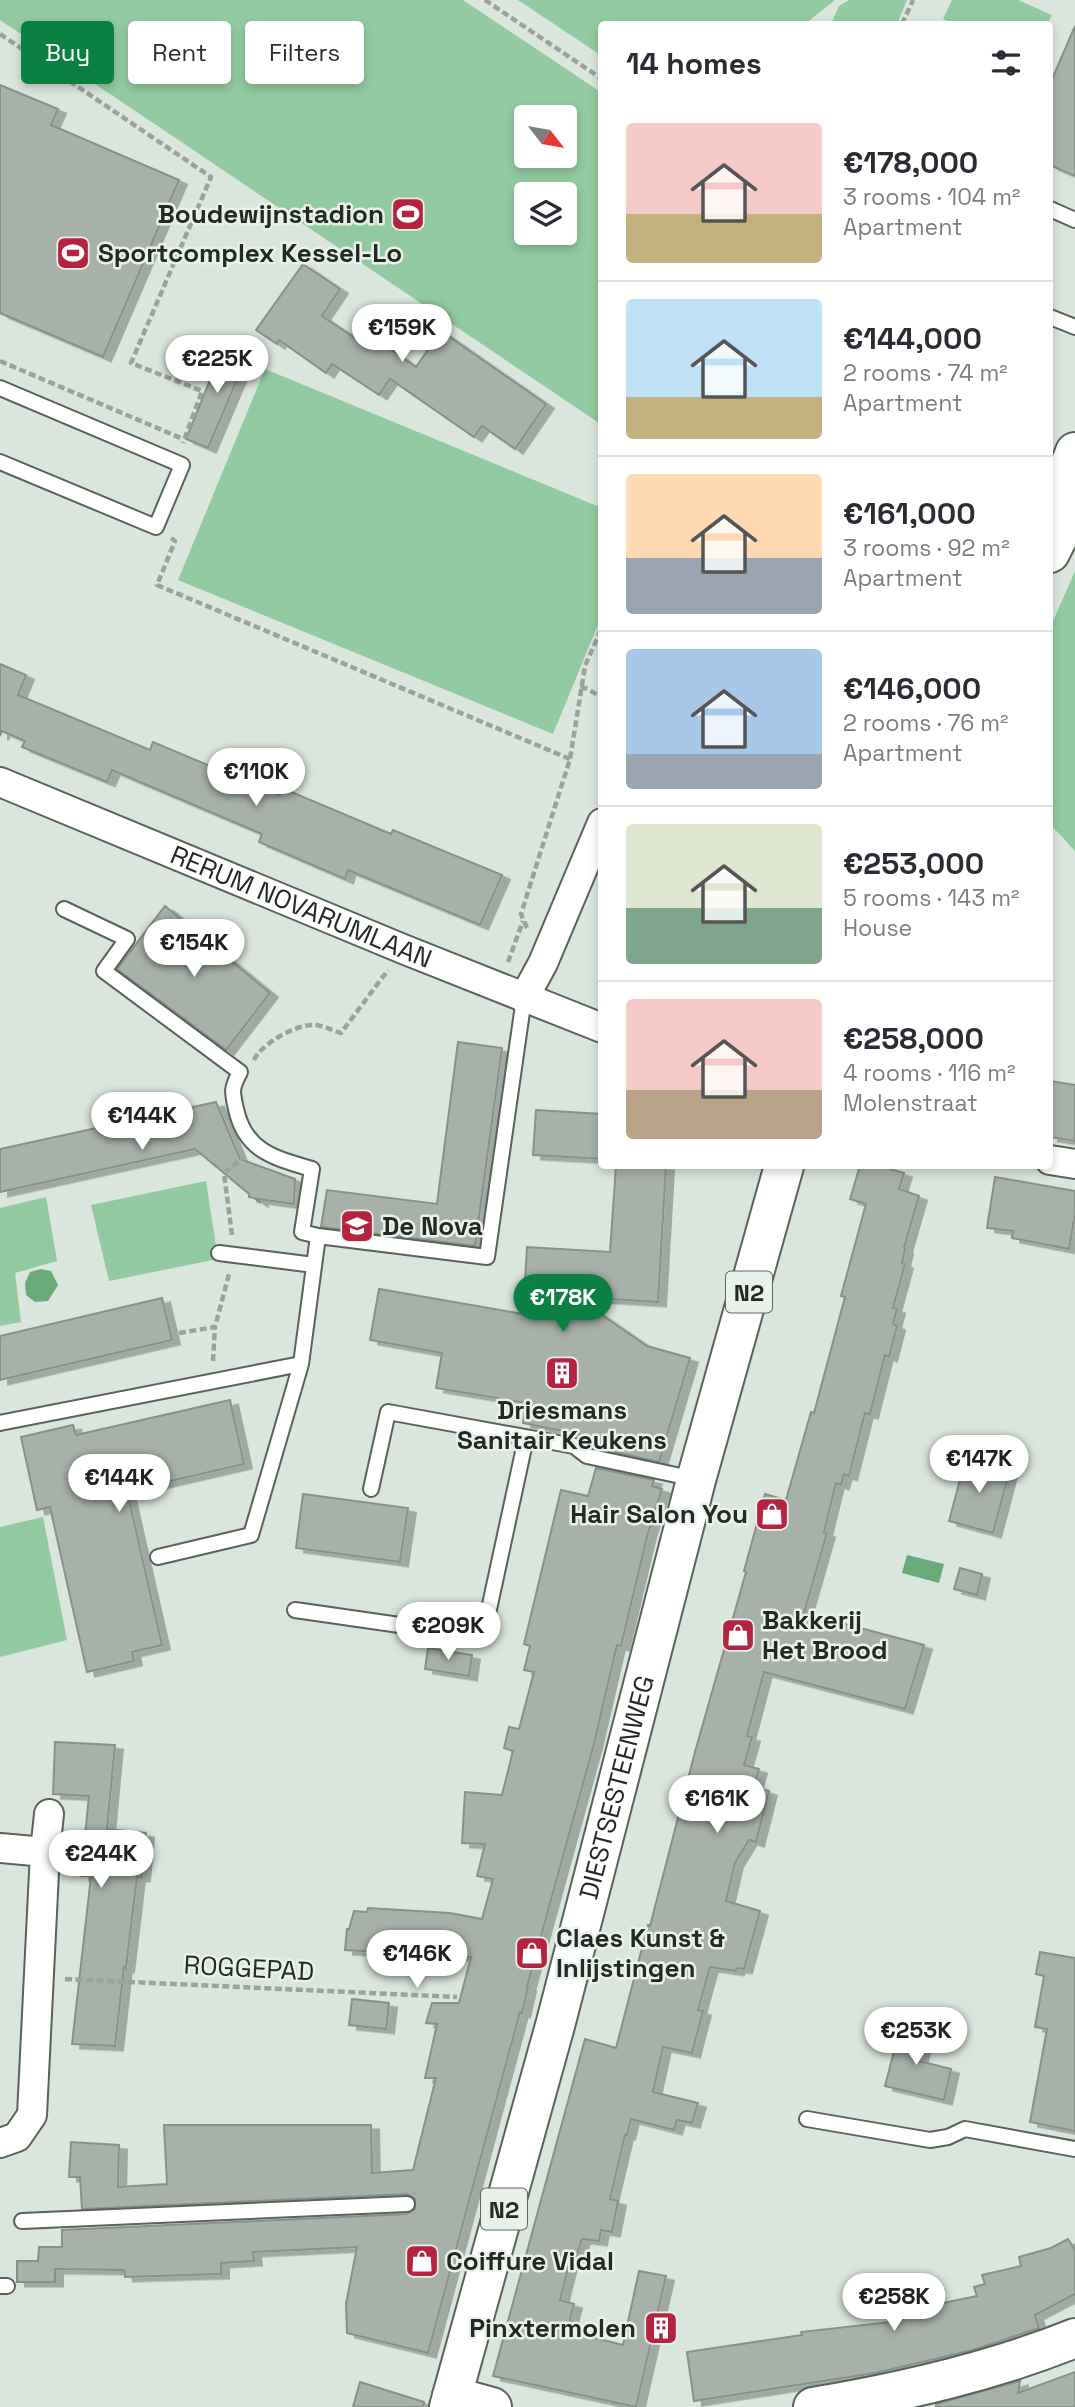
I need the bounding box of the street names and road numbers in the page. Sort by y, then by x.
street label: RERUM NOVARUMLAAN [165,838,437,976]
road number: N2 [726,1272,772,1312]
street label: DIESTSESTEENWEG [571,1671,662,1903]
street label: ROGGEPAD [183,1948,315,1988]
road number: N2 [481,2188,527,2230]

